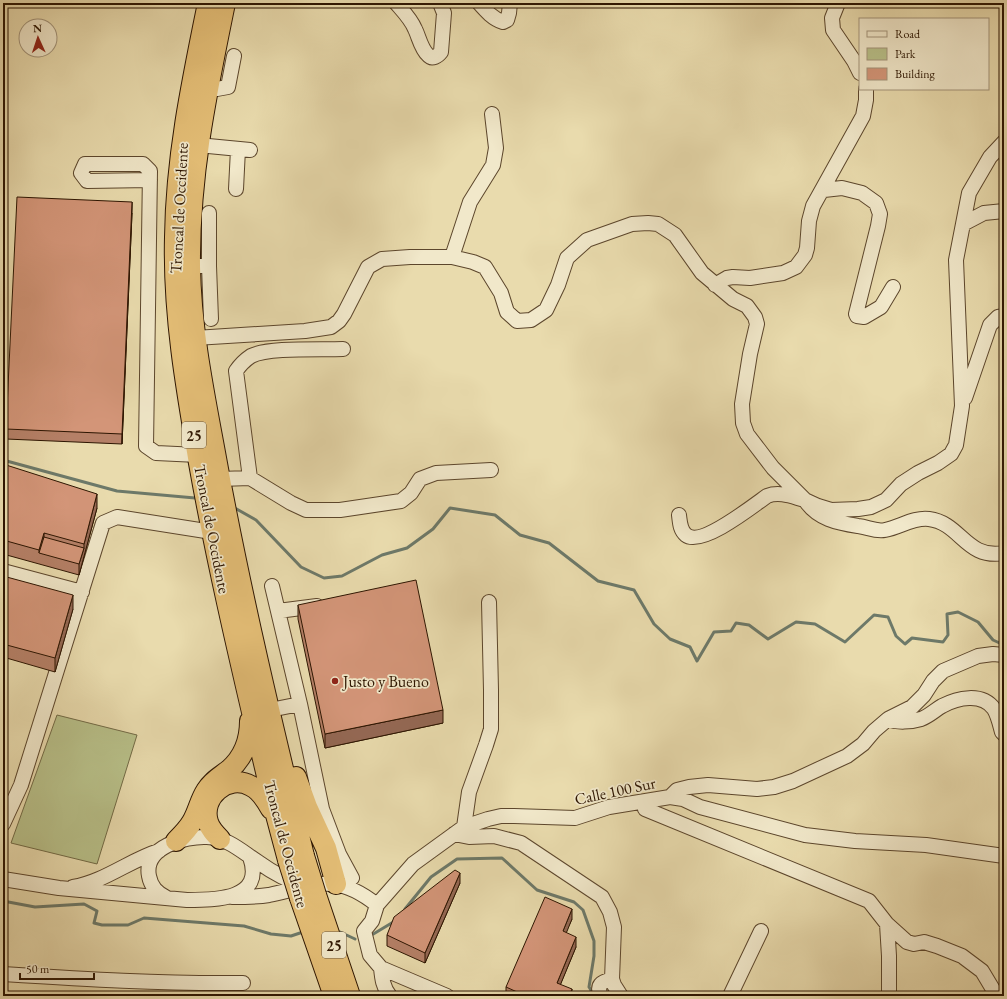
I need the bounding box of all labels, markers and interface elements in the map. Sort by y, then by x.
north arrow [18,18,58,58]
legend [859,18,989,90]
text: N [33,21,42,35]
text: Road [895,26,921,42]
text: Park [895,46,916,62]
text: Building [895,66,936,82]
street label: Troncal de Occidente [165,142,193,274]
road number: 25 [182,422,206,448]
street label: Troncal de Occidente [189,463,235,595]
place label: Justo y Bueno [341,671,429,692]
marker: Justo y Bueno [330,676,340,686]
street label: Calle 100 Sur [573,772,658,810]
street label: Troncal de Occidente [259,778,313,910]
road number: 25 [322,932,346,958]
scale bar [20,955,94,981]
text: 50 m [26,961,50,977]

